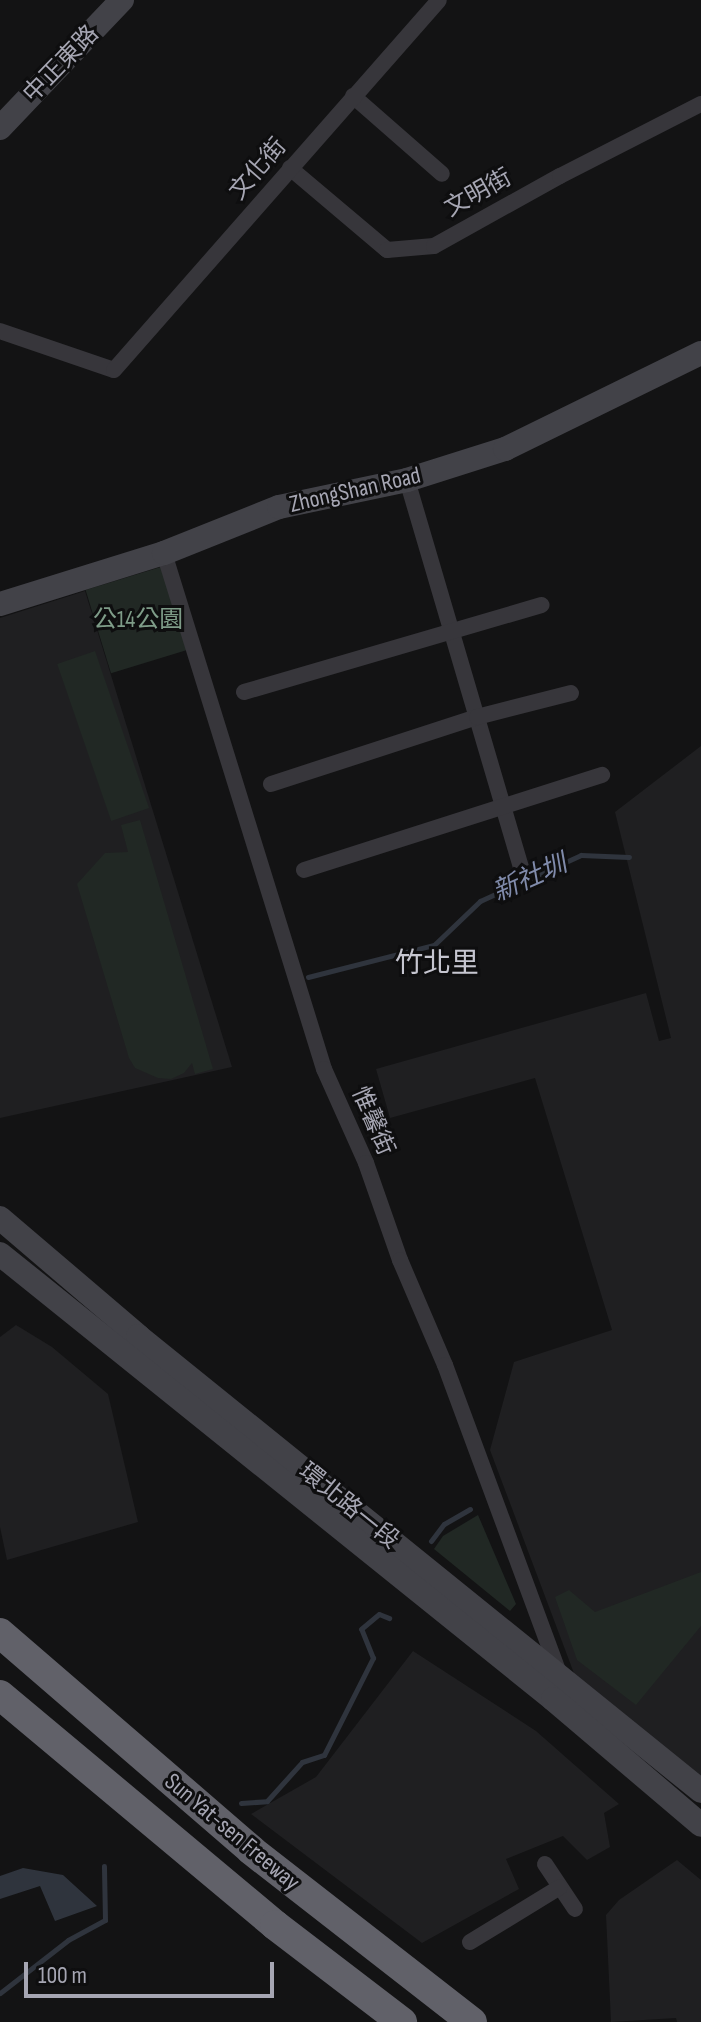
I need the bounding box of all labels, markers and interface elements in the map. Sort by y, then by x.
street label: 中正東路 [17,19,105,109]
street label: 文化街 [224,132,292,206]
street label: 文明街 [440,163,516,223]
street label: ZhongShan Road [287,461,423,519]
park label: 公14公園 [93,606,183,634]
water label: 新社圳 [488,849,572,909]
district label: 竹北里 [395,947,479,981]
street label: 惟馨街 [346,1082,400,1160]
street label: 環北路一段 [293,1457,405,1555]
street label: Sun Yat-sen Freeway [159,1767,305,1897]
scale bar [28,1946,278,1996]
text: 100 m [38,1961,87,1990]

